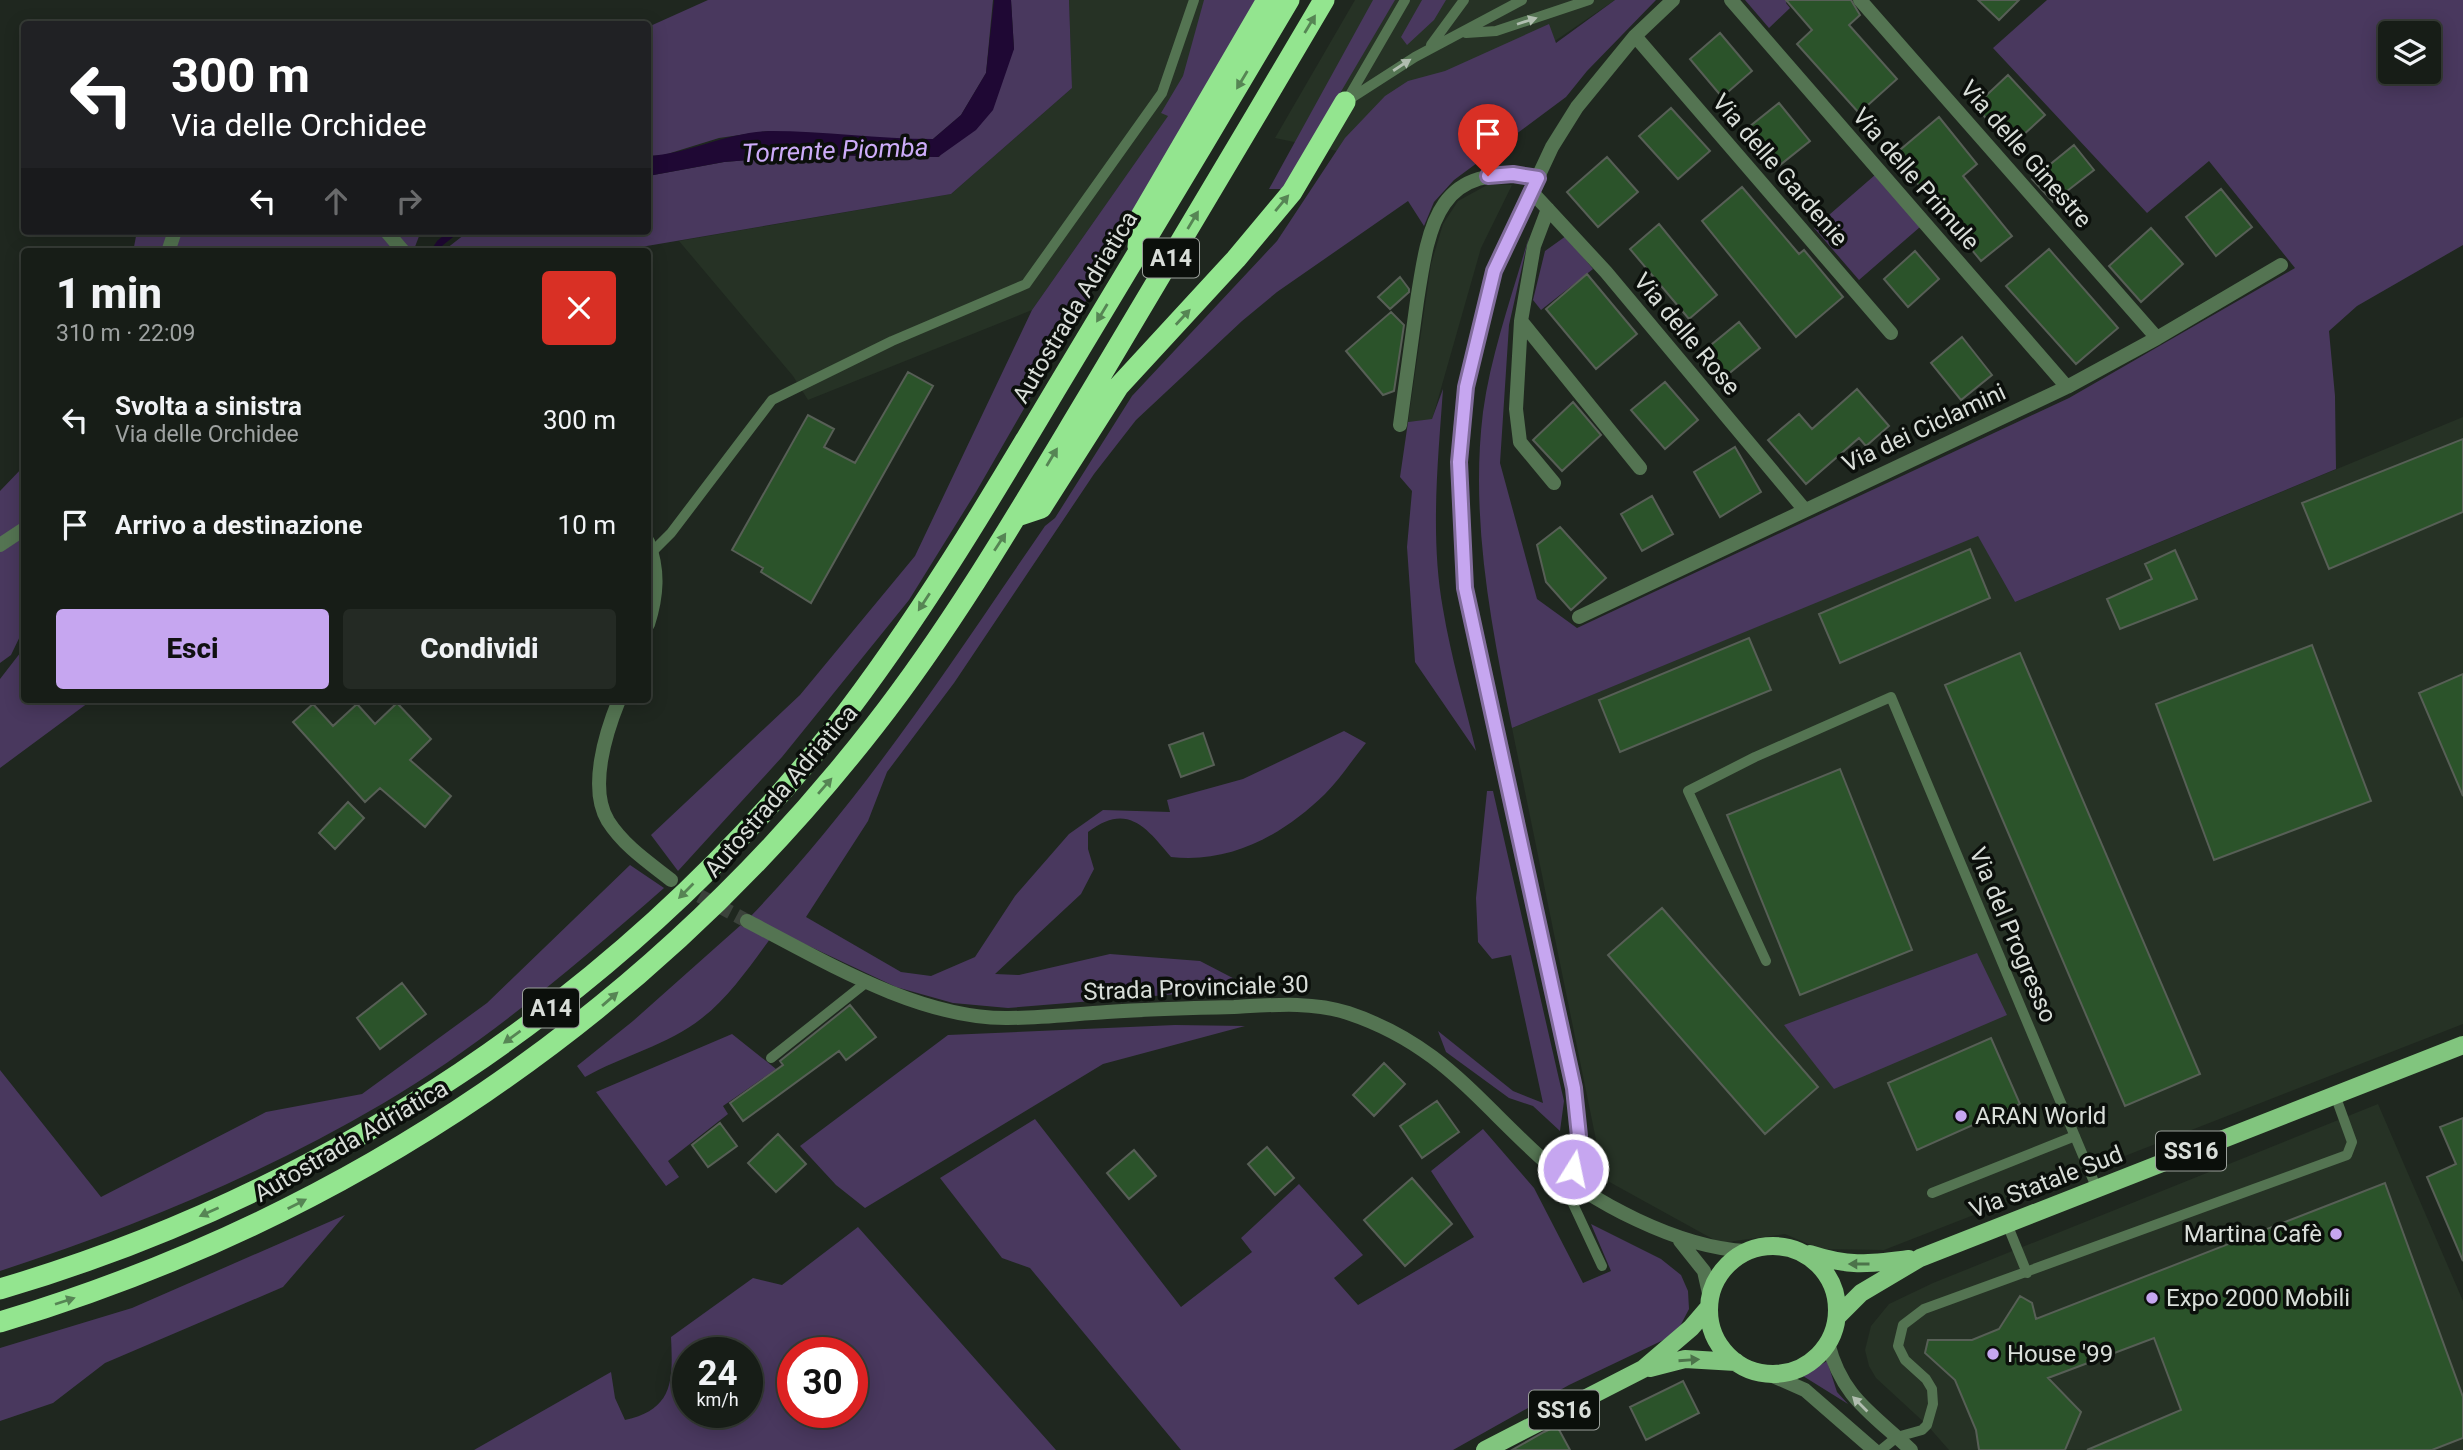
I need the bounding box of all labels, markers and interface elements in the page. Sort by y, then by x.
one-way arrow [1304,15,1316,34]
one-way arrow [1517,15,1538,26]
map controls [2378,21,2441,84]
button: layers [2378,21,2441,84]
text: 300 m [171,47,310,104]
icon: left [56,49,147,140]
one-way arrow [1393,58,1412,71]
one-way arrow [1235,70,1248,89]
street label: Via delle Ginestre [1954,75,2098,233]
street label: Via delle Gardenie [1706,88,1854,252]
street label: Via delle Primule [1847,102,1985,256]
pin [1458,104,1518,176]
text: Via delle Orchidee [171,106,427,144]
icon: arrive [1469,115,1507,153]
water label: Torrente Piomba [741,132,929,168]
icon: left [244,182,282,220]
icon: ahead [317,182,355,220]
icon: right [390,182,428,220]
one-way arrow [1275,195,1290,213]
street label: Autostrada Adriatica [1007,206,1143,408]
one-way arrow [1187,210,1200,229]
road number: A14 [1143,238,1199,278]
street label: Via delle Rose [1628,267,1746,401]
text: 1 min [56,269,162,318]
button: close [542,271,616,345]
one-way arrow [1096,303,1109,322]
one-way arrow [1174,309,1190,326]
text: 310 m · 22:09 [56,320,195,347]
street label: Via dei Ciclamini [1838,378,2010,478]
text: Svolta a sinistra [115,391,302,421]
icon: left [56,401,94,439]
text: 300 m [543,405,616,435]
text: Via delle Orchidee [115,421,299,448]
one-way arrow [1045,448,1058,467]
icon: arrive [56,506,94,544]
text: Arrivo a destinazione [115,510,362,540]
text: 10 m [558,510,616,540]
one-way arrow [993,533,1007,551]
one-way arrow [917,593,930,612]
button: Esci [56,609,329,689]
button: Condividi [343,609,616,689]
street label: Autostrada Adriatica [699,699,863,883]
one-way arrow [817,777,832,795]
street label: Via del Progresso [1963,843,2063,1027]
one-way arrow [677,882,694,899]
street label: Strada Provinciale 30 [1083,970,1309,1006]
road number: A14 [523,988,579,1028]
one-way arrow [601,992,618,1007]
one-way arrow [503,1030,521,1044]
street label: Autostrada Adriatica [249,1074,453,1208]
place label: ARAN World [1975,1102,2106,1130]
marker: ARAN World [1953,1108,1969,1124]
position arrow [1536,1132,1610,1206]
road number: SS16 [2156,1132,2226,1170]
street label: Via Statale Sud [1965,1140,2127,1224]
one-way arrow [288,1199,308,1211]
one-way arrow [199,1207,220,1218]
place label: Martina Cafè [2184,1220,2322,1248]
marker: Martina Cafè [2328,1226,2344,1242]
one-way arrow [1847,1258,1869,1270]
place label: Expo 2000 Mobili [2166,1284,2350,1312]
marker: Expo 2000 Mobili [2144,1290,2160,1306]
one-way arrow [55,1296,76,1306]
speed limit sign: 30 [777,1337,868,1428]
place label: House '99 [2007,1340,2113,1368]
marker: House '99 [1985,1346,2001,1362]
text: 24 [697,1353,738,1394]
one-way arrow [1678,1354,1700,1365]
text: km/h [696,1389,739,1410]
road number: SS16 [1529,1390,1599,1429]
one-way arrow [1852,1396,1869,1413]

